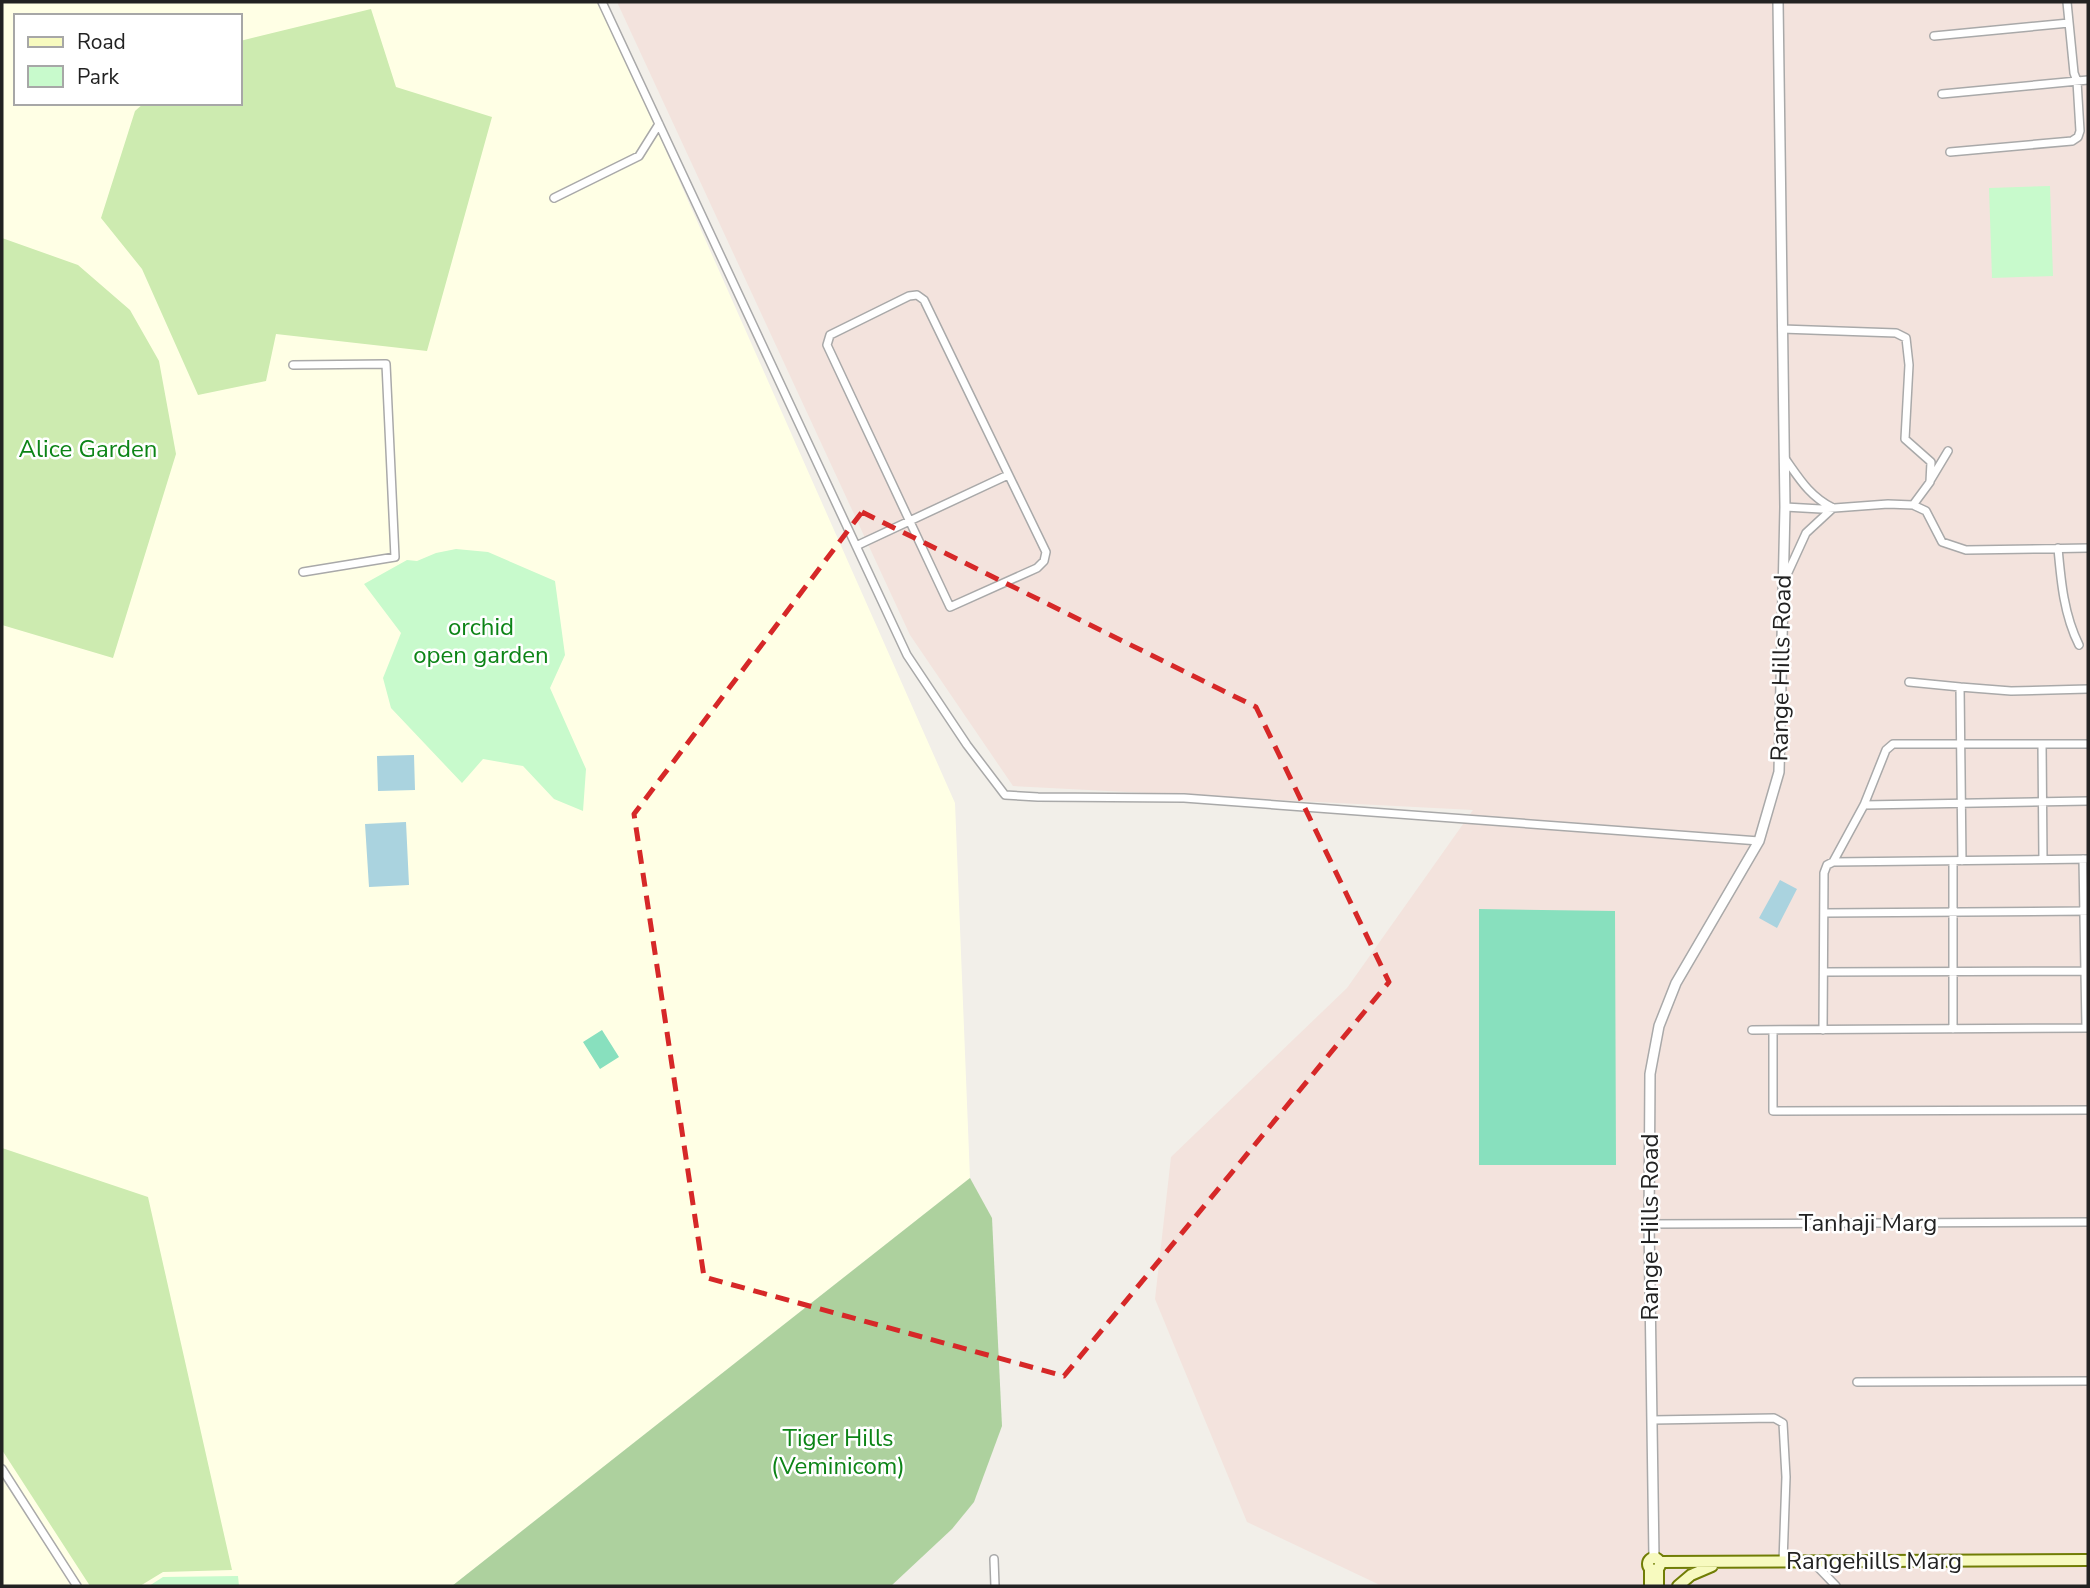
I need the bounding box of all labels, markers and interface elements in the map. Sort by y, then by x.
legend [14,14,242,105]
text: Road [77,28,126,56]
text: Park [77,63,119,91]
park label: Alice Garden [19,433,157,465]
street label: Range Hills Road [1763,574,1799,762]
park label: orchid open garden [413,611,549,671]
street label: Range Hills Road [1634,1134,1666,1320]
street label: Tanhaji Marg [1799,1207,1937,1239]
park label: Tiger Hills (Veminicom) [771,1422,905,1482]
street label: Rangehills Marg [1786,1545,1962,1577]

